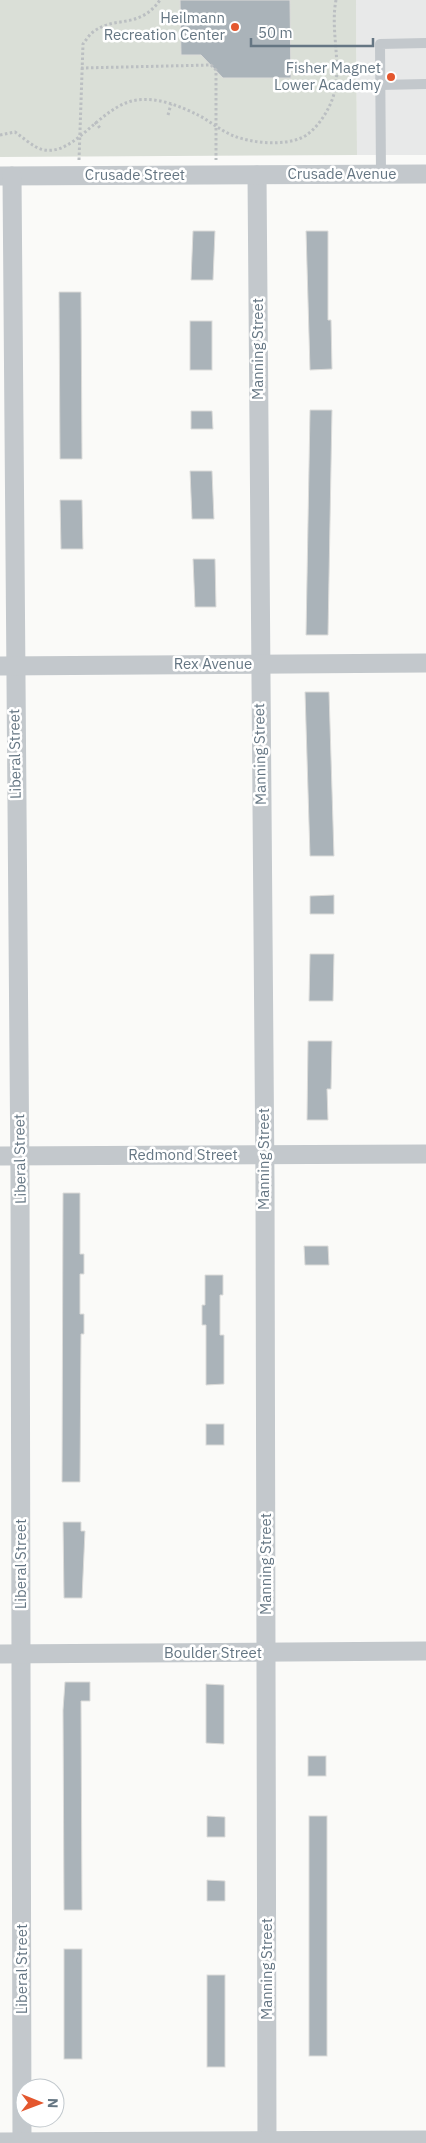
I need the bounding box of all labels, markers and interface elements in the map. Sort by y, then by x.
place label: Heilmann Recreation Center [104,8,225,44]
scale bar [251,15,374,47]
marker: Heilmann Recreation Center [229,21,241,33]
text: 50 m [258,23,293,42]
place label: Fisher Magnet Lower Academy [274,58,382,94]
marker: Fisher Magnet Lower Academy [385,71,397,83]
street label: Crusade Avenue [287,164,397,183]
street label: Crusade Street [85,165,185,184]
street label: Manning Street [248,298,267,400]
street label: Rex Avenue [174,654,252,673]
street label: Manning Street [249,703,270,805]
street label: Liberal Street [4,709,25,799]
street label: Manning Street [254,1108,273,1210]
street label: Liberal Street [9,1114,30,1204]
street label: Redmond Street [128,1145,238,1164]
street label: Manning Street [256,1513,275,1615]
street label: Liberal Street [11,1519,30,1609]
street label: Boulder Street [164,1643,262,1662]
street label: Manning Street [257,1918,276,2020]
street label: Liberal Street [12,1924,31,2014]
north arrow [15,2078,65,2128]
text: N [44,2098,62,2108]

